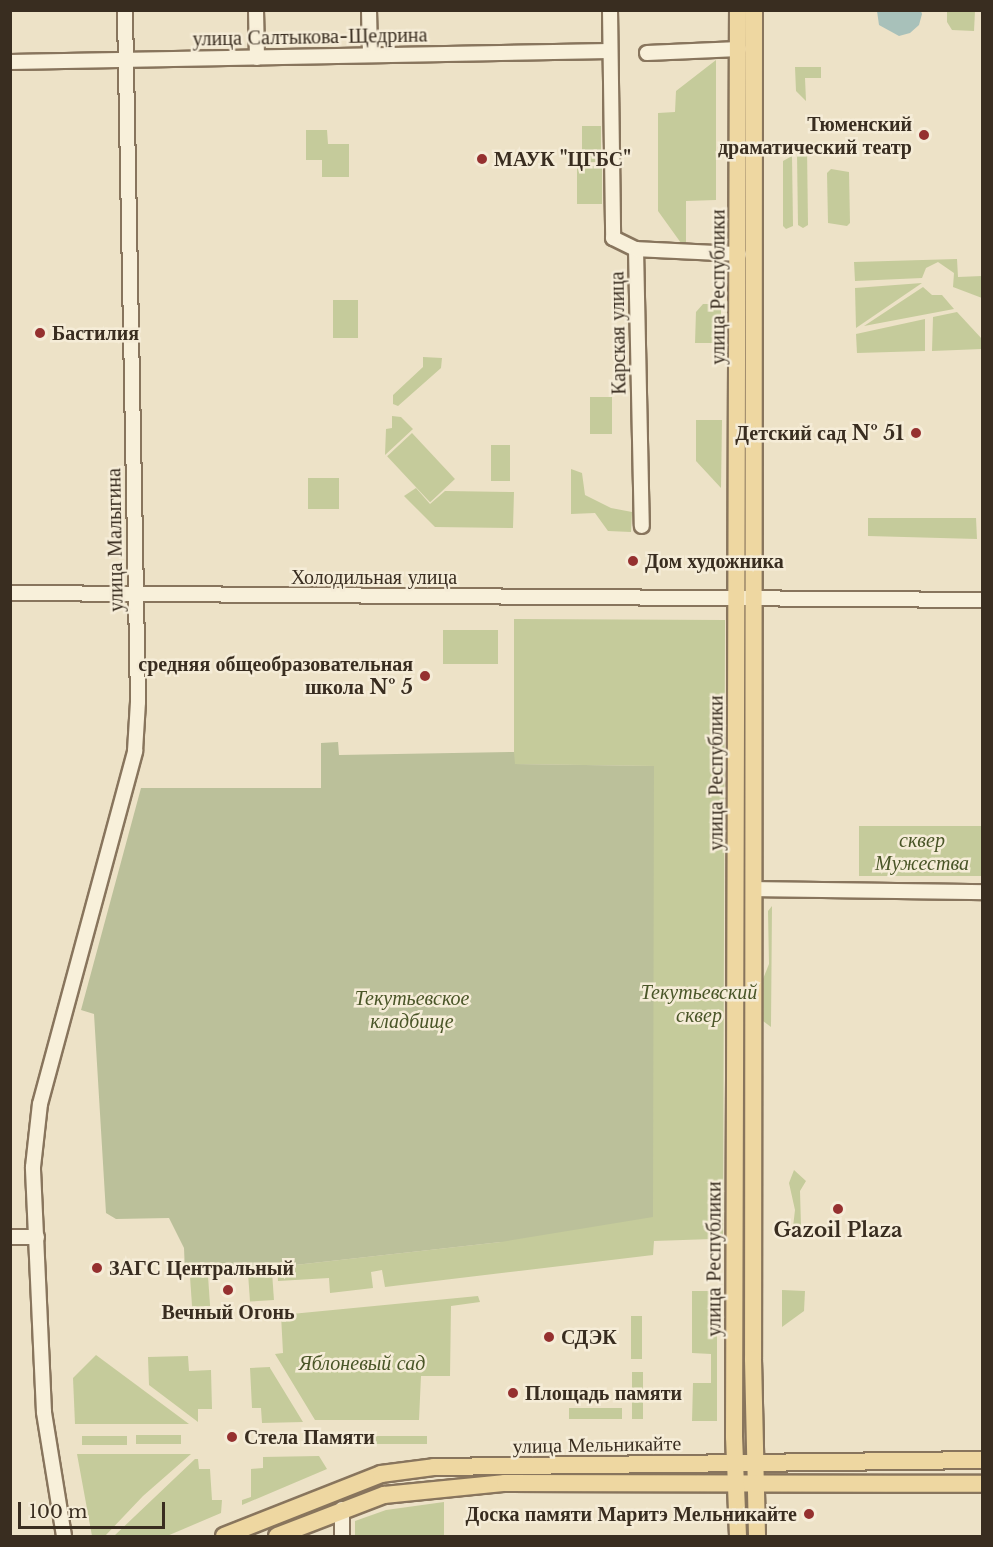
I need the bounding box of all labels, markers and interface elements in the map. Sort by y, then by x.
street label: улица Салтыкова-Щедрина [192,23,428,51]
place label: Тюменский драматический театр [718,112,912,159]
marker: Тюменский драматический театр [917,128,931,142]
place label: МАУК "ЦГБС" [494,147,632,171]
marker: МАУК "ЦГБС" [475,152,489,166]
street label: улица Республики [706,209,730,365]
street label: Карская улица [605,271,631,395]
place label: Бастилия [52,321,139,345]
marker: Бастилия [33,326,47,340]
place label: Детский сад № 51 [735,421,904,445]
marker: Детский сад № 51 [909,426,923,440]
street label: улица Малыгина [102,468,128,612]
place label: Дом художника [645,549,784,573]
marker: Дом художника [626,554,640,568]
street label: Холодильная улица [291,565,457,589]
place label: средняя общеобразовательная школа № 5 [138,652,413,699]
marker: средняя общеобразовательная школа № 5 [418,669,432,683]
street label: улица Республики [704,695,728,851]
park label: сквер Мужества [875,828,969,875]
park label: Текутьевский сквер [641,981,757,1028]
park label: Текутьевское кладбище [355,986,469,1033]
street label: улица Республики [702,1181,726,1337]
marker: Gazoil Plaza [831,1202,845,1216]
place label: Gazoil Plaza [774,1218,902,1242]
place label: ЗАГС Центральный [109,1256,294,1280]
marker: ЗАГС Центральный [90,1261,104,1275]
marker: Вечный Огонь [221,1283,235,1297]
place label: Вечный Огонь [161,1300,295,1324]
place label: СДЭК [561,1325,617,1349]
marker: СДЭК [542,1330,556,1344]
park label: Яблоневый сад [299,1351,425,1375]
place label: Площадь памяти [525,1381,682,1405]
marker: Площадь памяти [506,1386,520,1400]
place label: Стела Памяти [244,1425,375,1449]
marker: Стела Памяти [225,1430,239,1444]
street label: улица Мельникайте [512,1432,682,1458]
scale bar [21,1490,168,1528]
text: 100 m [29,1501,87,1523]
place label: Доска памяти Маритэ Мельникайте [466,1502,797,1526]
marker: Доска памяти Маритэ Мельникайте [802,1507,816,1521]

